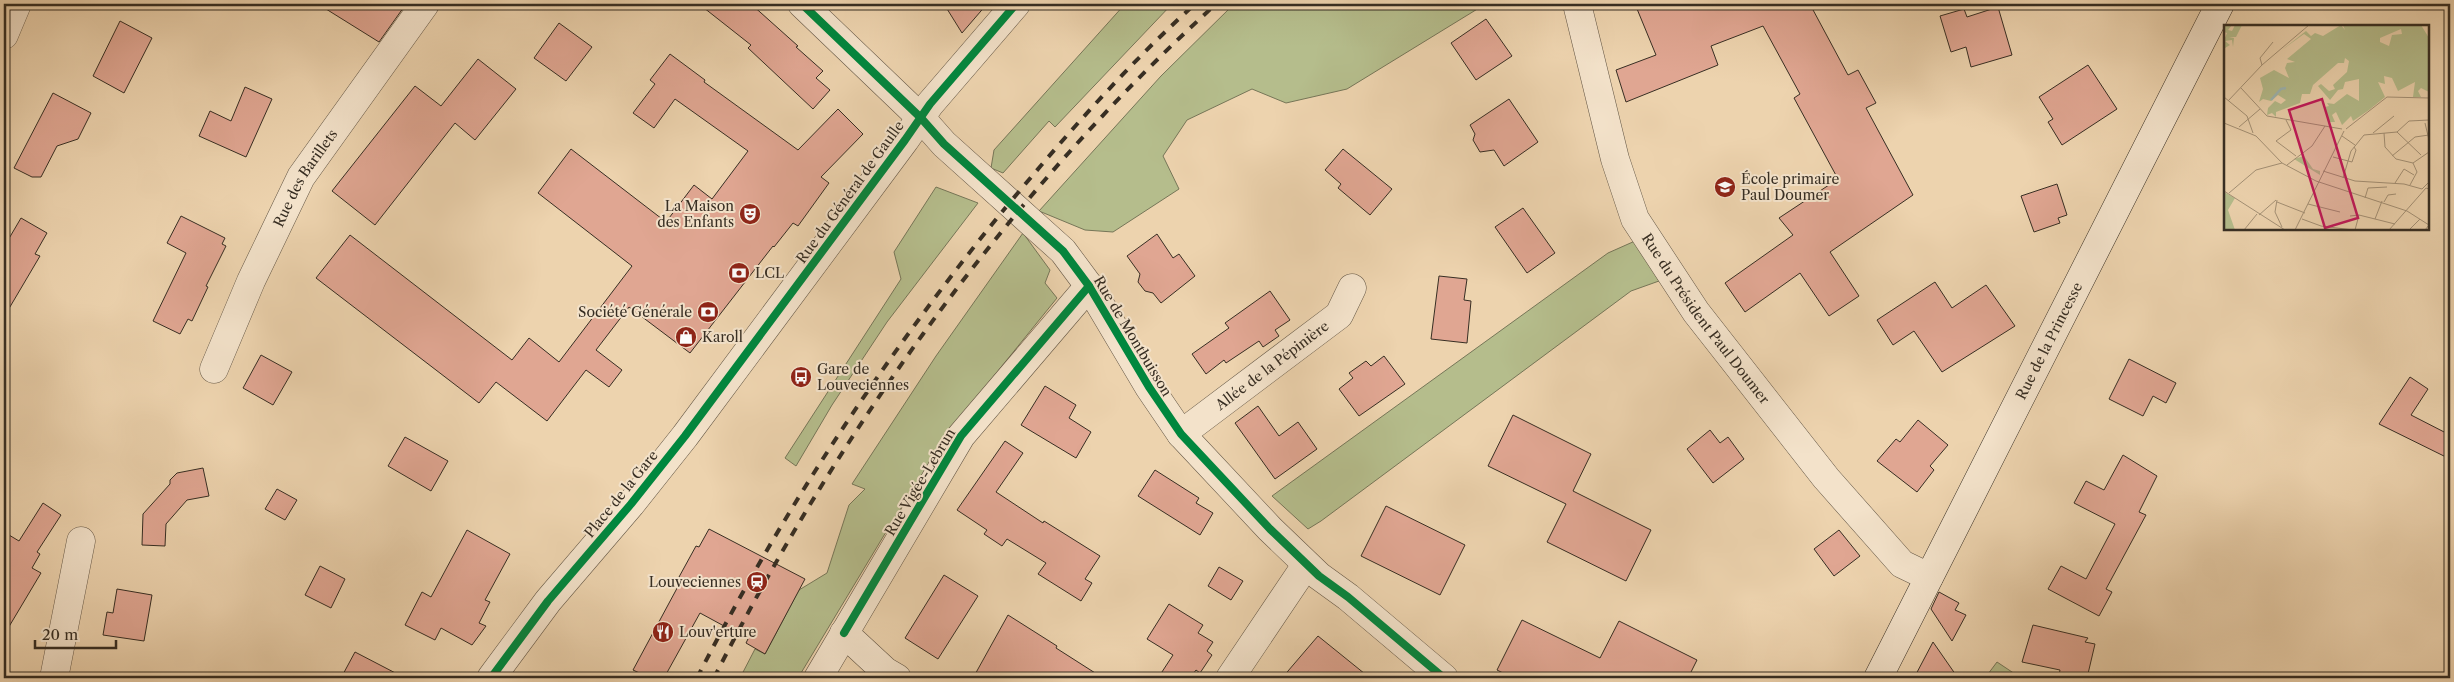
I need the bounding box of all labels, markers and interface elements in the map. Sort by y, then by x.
inset map [2224,25,2429,230]
street label: Rue du Général de Gaulle [792,117,908,267]
street label: Rue des Barillets [269,126,341,230]
place label: École primaire Paul Doumer [1741,170,1839,204]
school or university icon: École primaire Paul Doumer [1713,175,1737,199]
place label: La Maison des Enfants [657,197,734,231]
theatre icon: La Maison des Enfants [738,202,762,226]
street label: Rue du Président Paul Doumer [1638,230,1774,408]
bank icon: LCL [727,261,751,285]
place label: LCL [755,264,784,282]
street label: Rue de Montbuisson [1090,272,1176,400]
street label: Rue de la Princesse [2012,279,2086,403]
bank icon: Société Générale [696,300,720,324]
place label: Société Générale [578,303,692,321]
street label: Allée de la Pépinière [1211,317,1332,415]
shop icon: Karoll [674,325,698,349]
place label: Karoll [702,328,743,346]
place label: Gare de Louveciennes [817,360,909,394]
bus stop icon: Gare de Louveciennes [789,365,813,389]
street label: Rue Vigée-Lebrun [881,425,959,539]
street label: Place de la Gare [580,447,662,541]
station icon: Louveciennes [745,570,769,594]
place label: Louveciennes [649,573,741,591]
scale bar [35,617,116,649]
restaurant icon: Louv'erture [651,620,675,644]
place label: Louv'erture [679,623,757,641]
text: 20 m [42,625,78,644]

